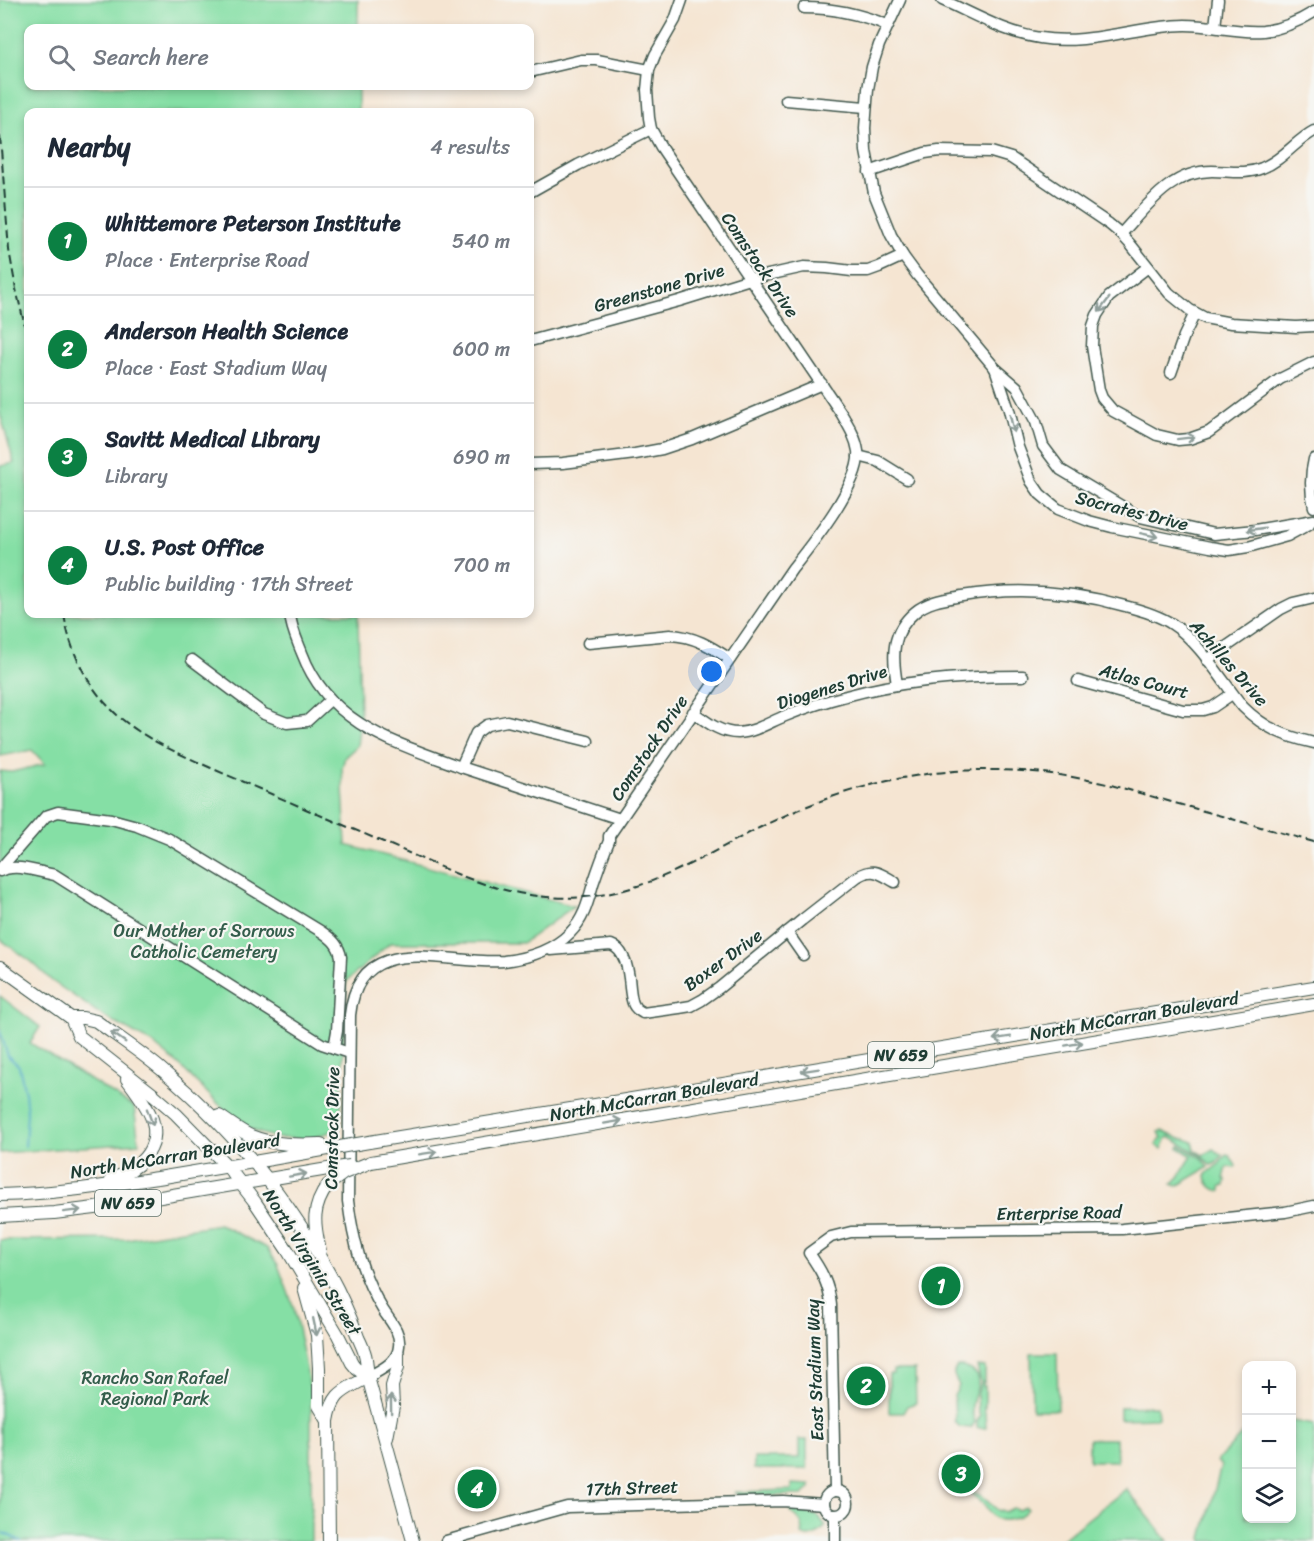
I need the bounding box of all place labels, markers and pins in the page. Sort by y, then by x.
pin: 1 [922,1264,960,1308]
pin: 2 [846,1364,886,1408]
pin: 3 [942,1452,980,1496]
pin: 4 [458,1466,496,1512]

